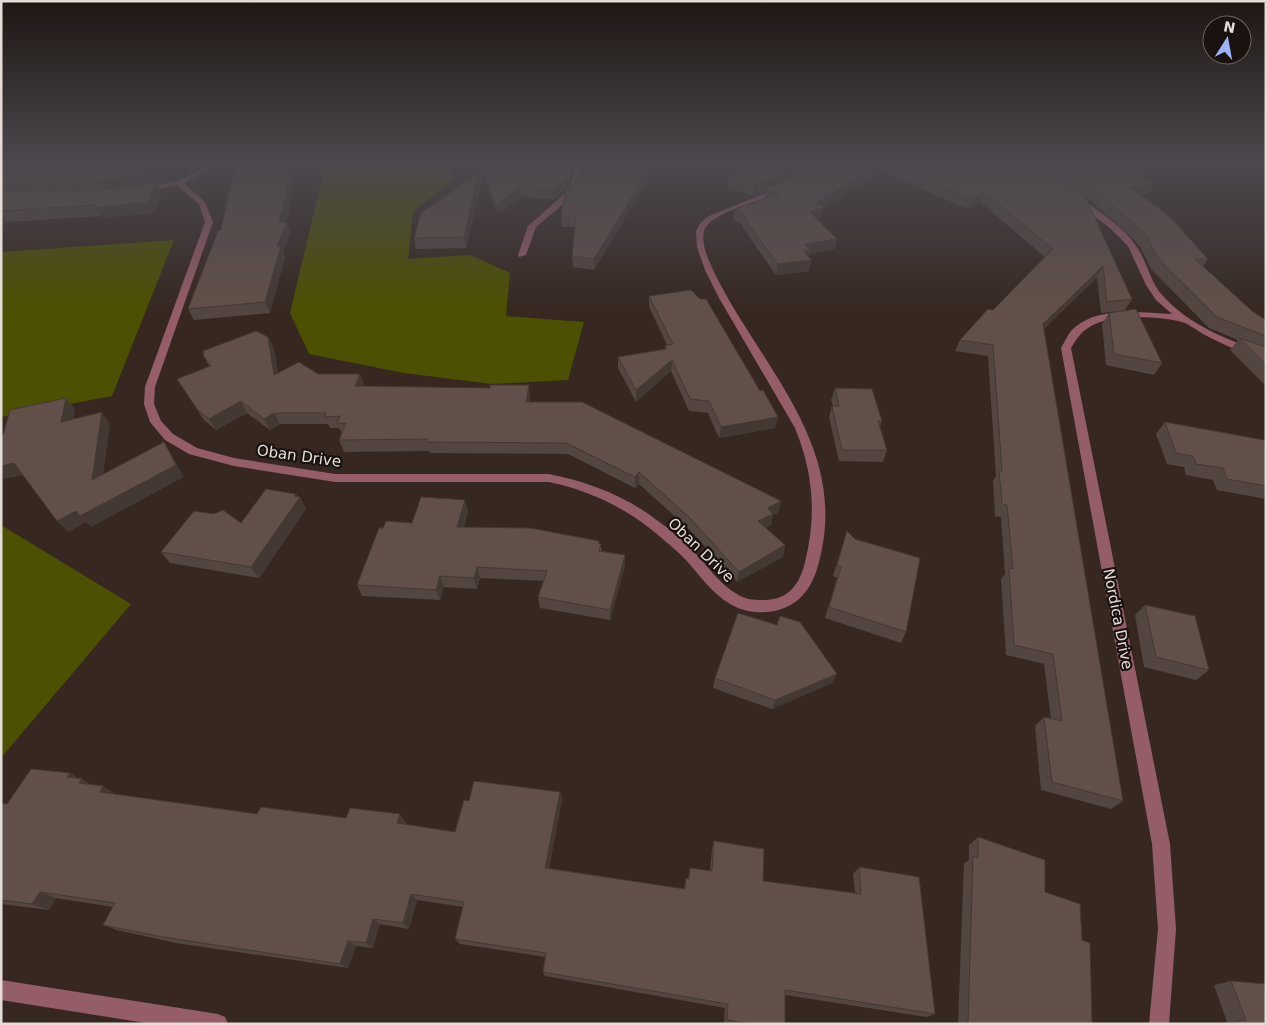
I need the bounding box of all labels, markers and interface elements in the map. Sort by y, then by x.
north arrow [1202,15,1252,65]
text: N [1222,18,1237,36]
street label: Oban Drive [256,441,342,471]
street label: Oban Drive [664,514,738,586]
street label: Nordica Drive [1099,567,1137,671]

